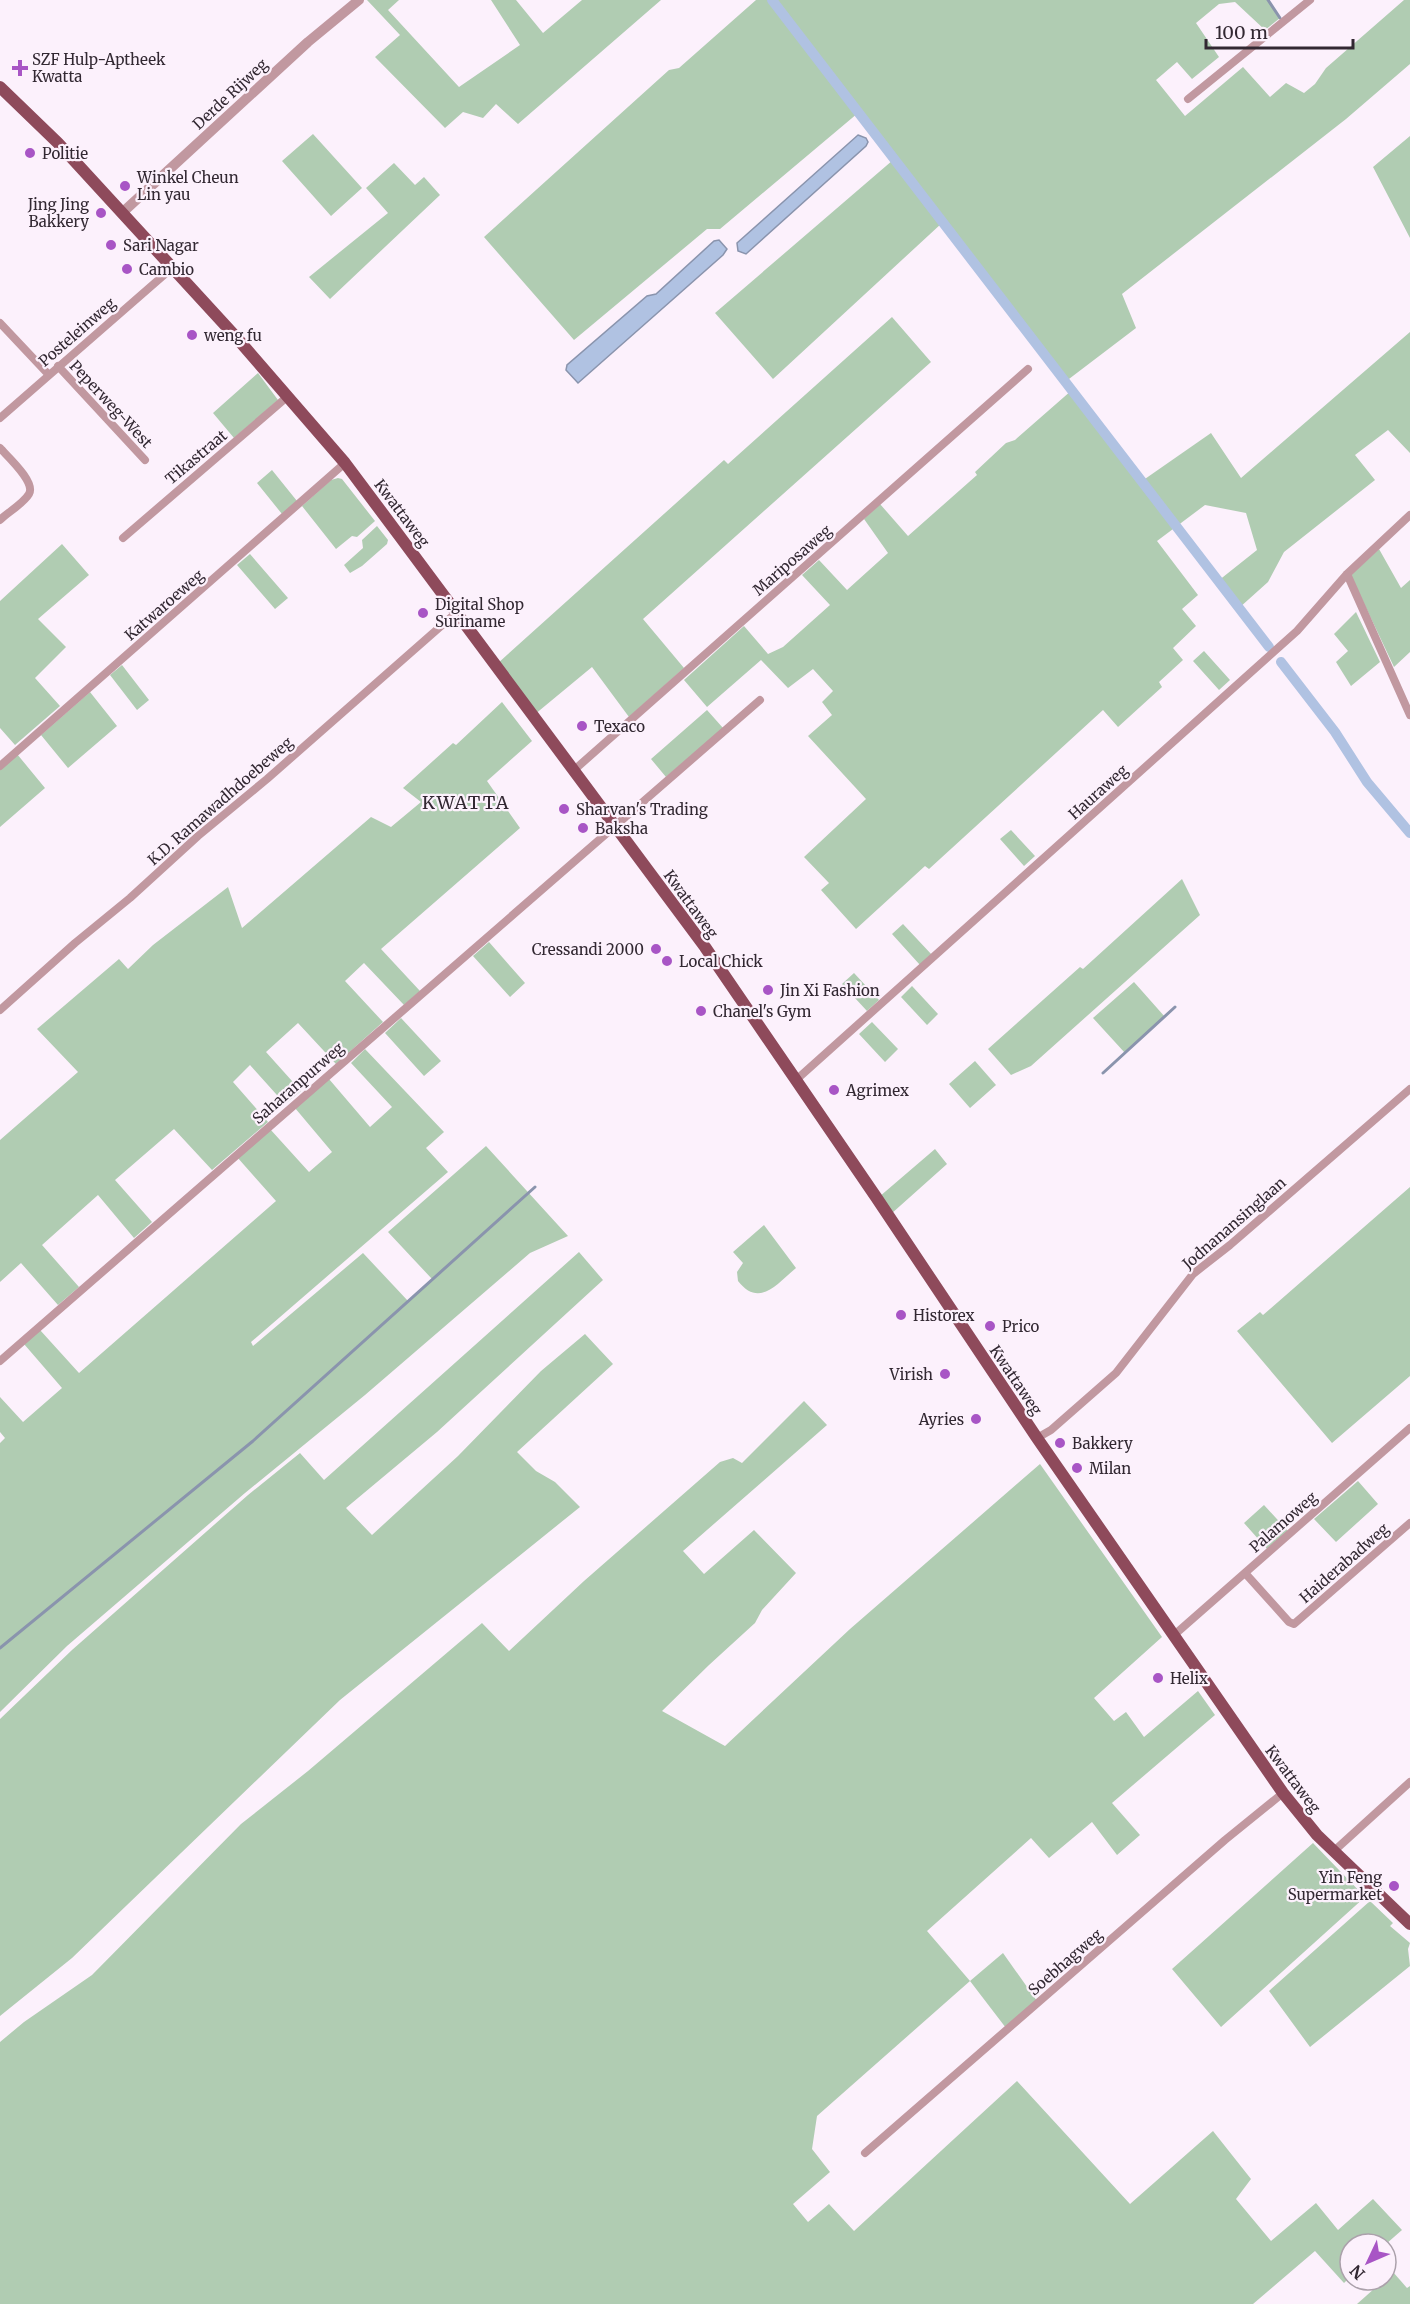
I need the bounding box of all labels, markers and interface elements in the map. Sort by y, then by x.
scale bar [1206,12,1353,50]
text: 100 m [1215,21,1268,44]
place label: SZF Hulp-Aptheek Kwatta [32,50,166,86]
street label: Derde Rijweg [189,55,271,133]
marker: SZF Hulp-Aptheek Kwatta [13,61,27,75]
place label: Politie [42,144,88,163]
marker: Politie [23,146,37,160]
place label: Winkel Cheun Lin yau [136,168,239,204]
marker: Winkel Cheun Lin yau [118,179,132,193]
place label: Jing Jing Bakkery [27,195,89,231]
marker: Jing Jing Bakkery [94,206,108,220]
place label: Sari Nagar [123,236,199,255]
marker: Sari Nagar [104,238,118,252]
place label: Cambio [139,260,194,279]
marker: Cambio [120,262,134,276]
street label: Posteleinweg [35,294,119,370]
place label: weng fu [203,326,262,345]
marker: weng fu [185,328,199,342]
street label: Peperweg-West [66,356,157,452]
street label: Tikastraat [161,426,231,488]
street label: Kwattaweg [370,475,434,551]
street label: Mariposaweg [749,521,835,599]
street label: Katwaroeweg [121,566,207,644]
place label: Digital Shop Suriname [435,595,524,631]
marker: Digital Shop Suriname [416,606,430,620]
place label: Texaco [594,717,645,736]
marker: Texaco [575,719,589,733]
street label: K.D. Ramawadhdoebeweg [144,733,296,869]
street label: Hauraweg [1064,760,1132,824]
district label: KWATTA [422,791,510,814]
place label: Sharvan's Trading [576,800,708,819]
marker: Sharvan's Trading [557,802,571,816]
place label: Baksha [595,819,648,838]
marker: Baksha [576,821,590,835]
street label: Kwattaweg [660,866,722,942]
place label: Cressandi 2000 [532,940,644,959]
marker: Cressandi 2000 [649,942,663,956]
place label: Local Chick [679,952,763,971]
marker: Local Chick [660,954,674,968]
place label: Jin Xi Fashion [779,981,880,1000]
marker: Jin Xi Fashion [761,983,775,997]
place label: Chanel's Gym [713,1002,811,1021]
marker: Chanel's Gym [694,1004,708,1018]
street label: Saharanpurweg [248,1038,348,1128]
place label: Agrimex [845,1081,909,1100]
marker: Agrimex [827,1083,841,1097]
street label: Jodnanansinglaan [1178,1173,1290,1274]
place label: Historex [913,1306,975,1325]
marker: Historex [894,1308,908,1322]
place label: Prico [1002,1317,1040,1336]
marker: Prico [983,1319,997,1333]
street label: Kwattaweg [986,1342,1046,1418]
place label: Virish [889,1365,933,1384]
marker: Virish [938,1367,952,1381]
place label: Ayries [918,1410,964,1429]
marker: Ayries [969,1412,983,1426]
place label: Bakkery [1072,1434,1133,1453]
marker: Bakkery [1053,1436,1067,1450]
place label: Milan [1089,1459,1131,1478]
marker: Milan [1070,1461,1084,1475]
street label: Palamoweg [1245,1487,1321,1557]
street label: Haiderabadweg [1295,1519,1393,1607]
place label: Helix [1170,1669,1208,1688]
marker: Helix [1151,1671,1165,1685]
street label: Kwattaweg [1261,1741,1325,1817]
place label: Yin Feng Supermarket [1288,1868,1382,1904]
marker: Yin Feng Supermarket [1387,1879,1401,1893]
street label: Soebhagweg [1024,1925,1106,1999]
north arrow [1338,2232,1398,2292]
text: N [1345,2261,1369,2284]

